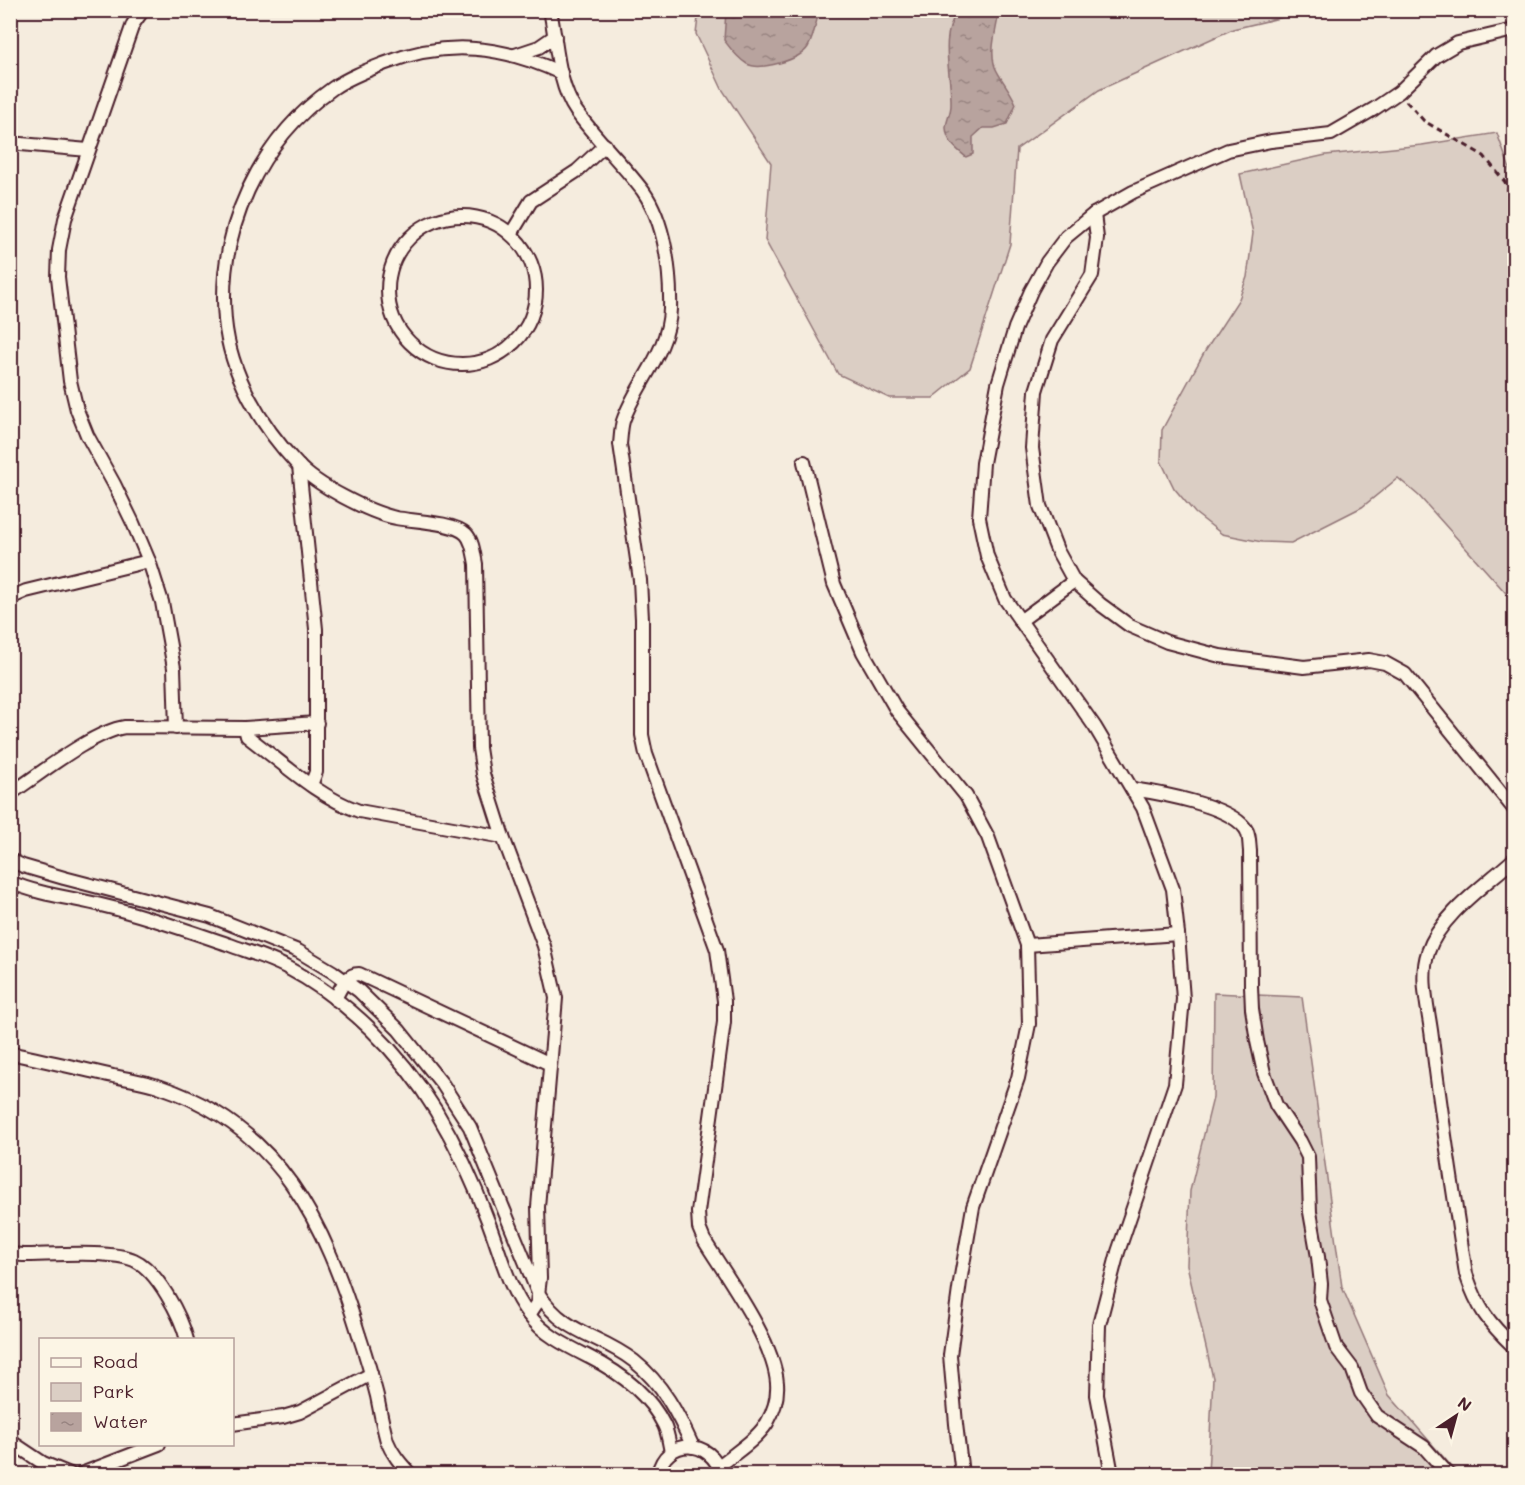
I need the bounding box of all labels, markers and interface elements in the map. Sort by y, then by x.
legend [39,1338,234,1446]
text: Road [93,1349,138,1373]
text: Park [93,1379,134,1403]
north arrow [1426,1386,1486,1446]
text: N [1454,1391,1476,1416]
text: Water [93,1409,148,1433]

